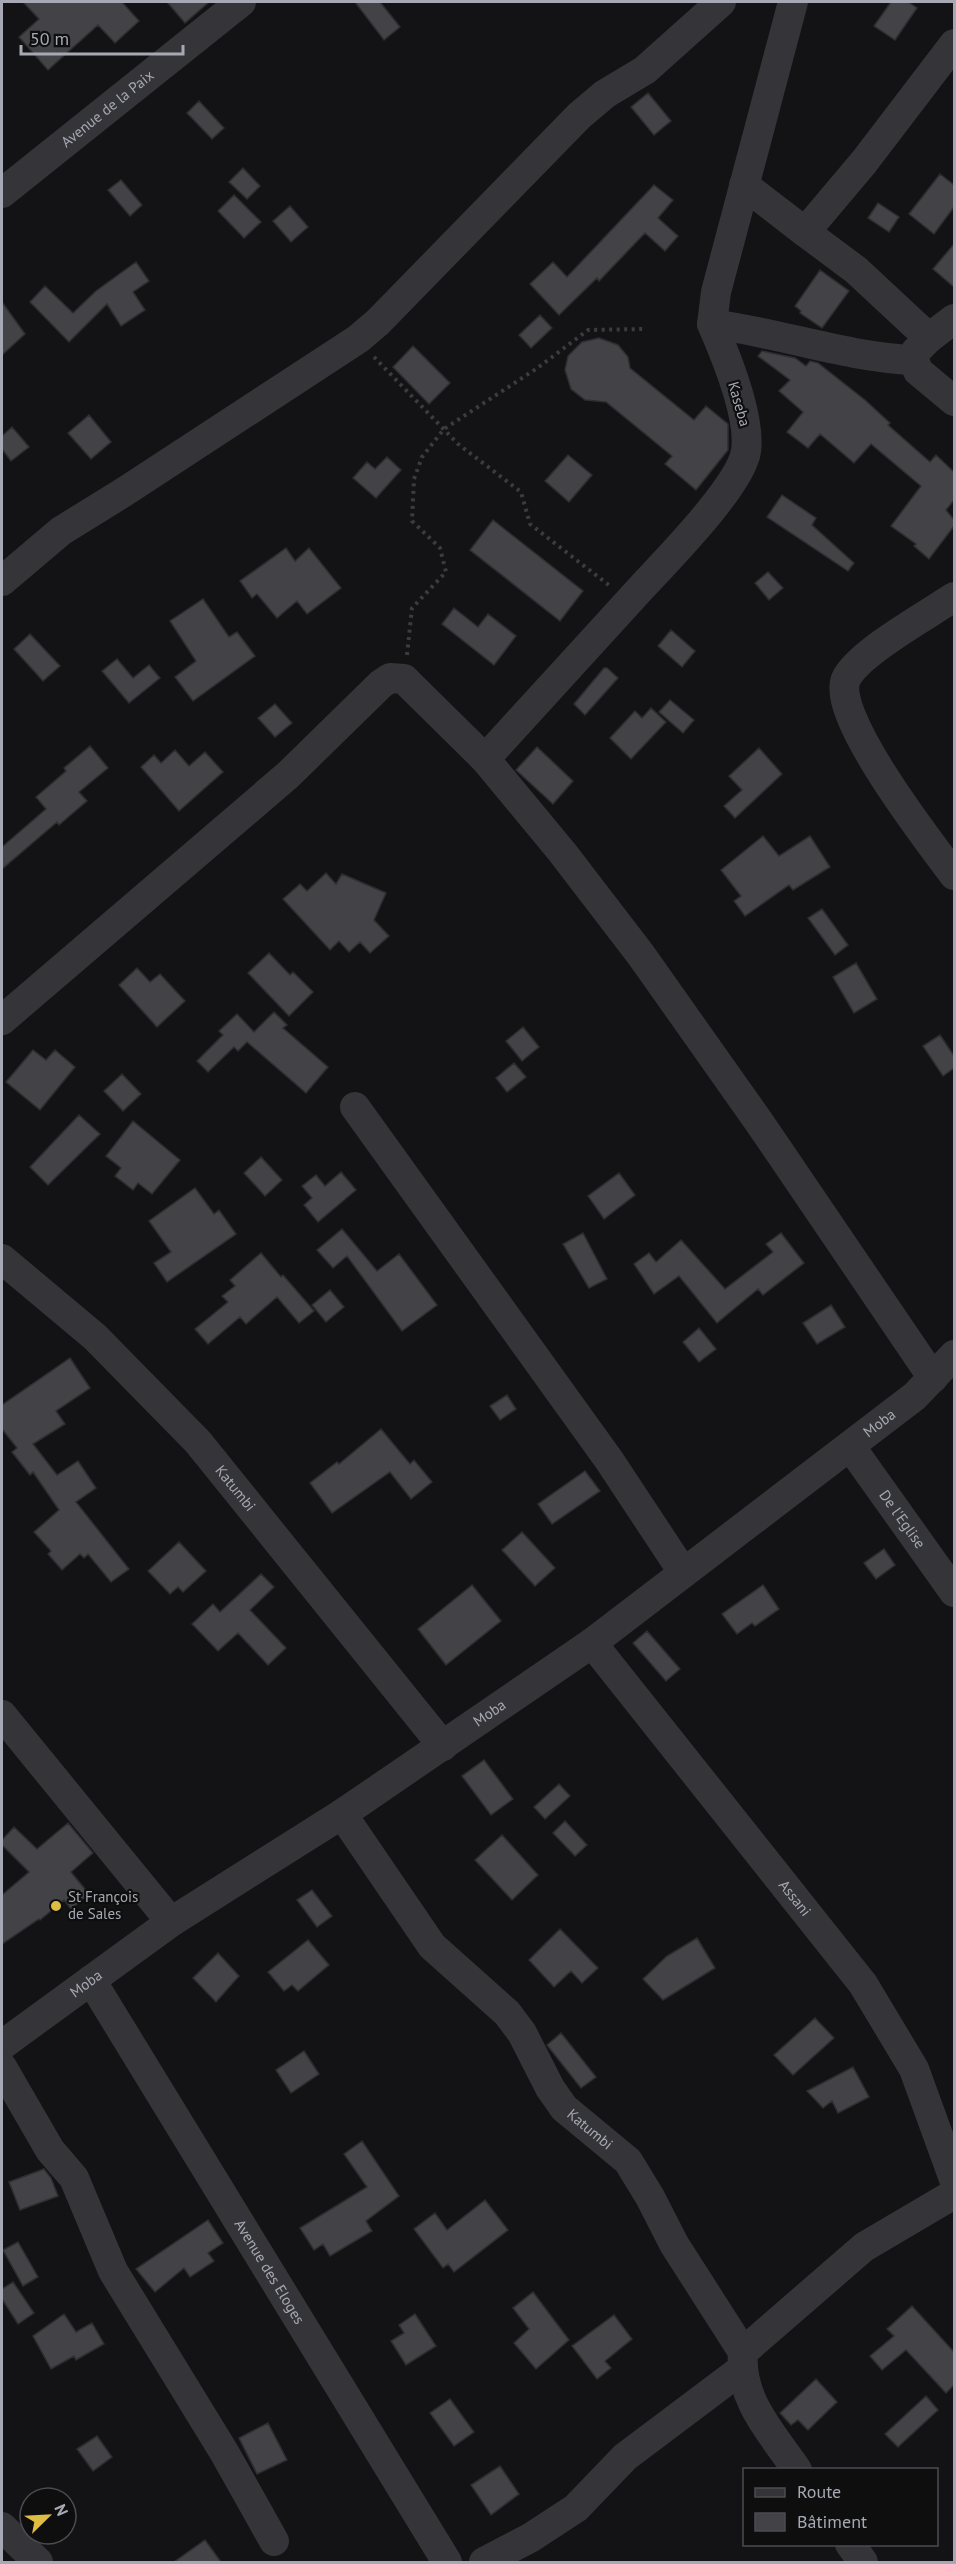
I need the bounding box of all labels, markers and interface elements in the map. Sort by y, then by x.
scale bar [21,18,183,56]
text: 50 m [30,27,69,50]
street label: Avenue de la Paix [57,65,158,151]
street label: Kaseba [724,379,755,428]
street label: Moba [859,1404,899,1441]
street label: Katumbi [212,1461,260,1515]
street label: De l'Eglise [875,1486,930,1552]
street label: Moba [469,1695,509,1731]
street label: Assani [775,1876,815,1920]
place label: St François de Sales [68,1887,138,1923]
marker: St François de Sales [49,1899,63,1913]
street label: Moba [66,1965,106,2002]
street label: Katumbi [563,2105,617,2153]
street label: Avenue des Eloges [231,2216,309,2327]
legend [743,2468,938,2546]
text: Route [797,2480,841,2503]
north arrow [18,2486,78,2546]
text: N [50,2501,73,2519]
text: Bâtiment [797,2510,867,2533]

